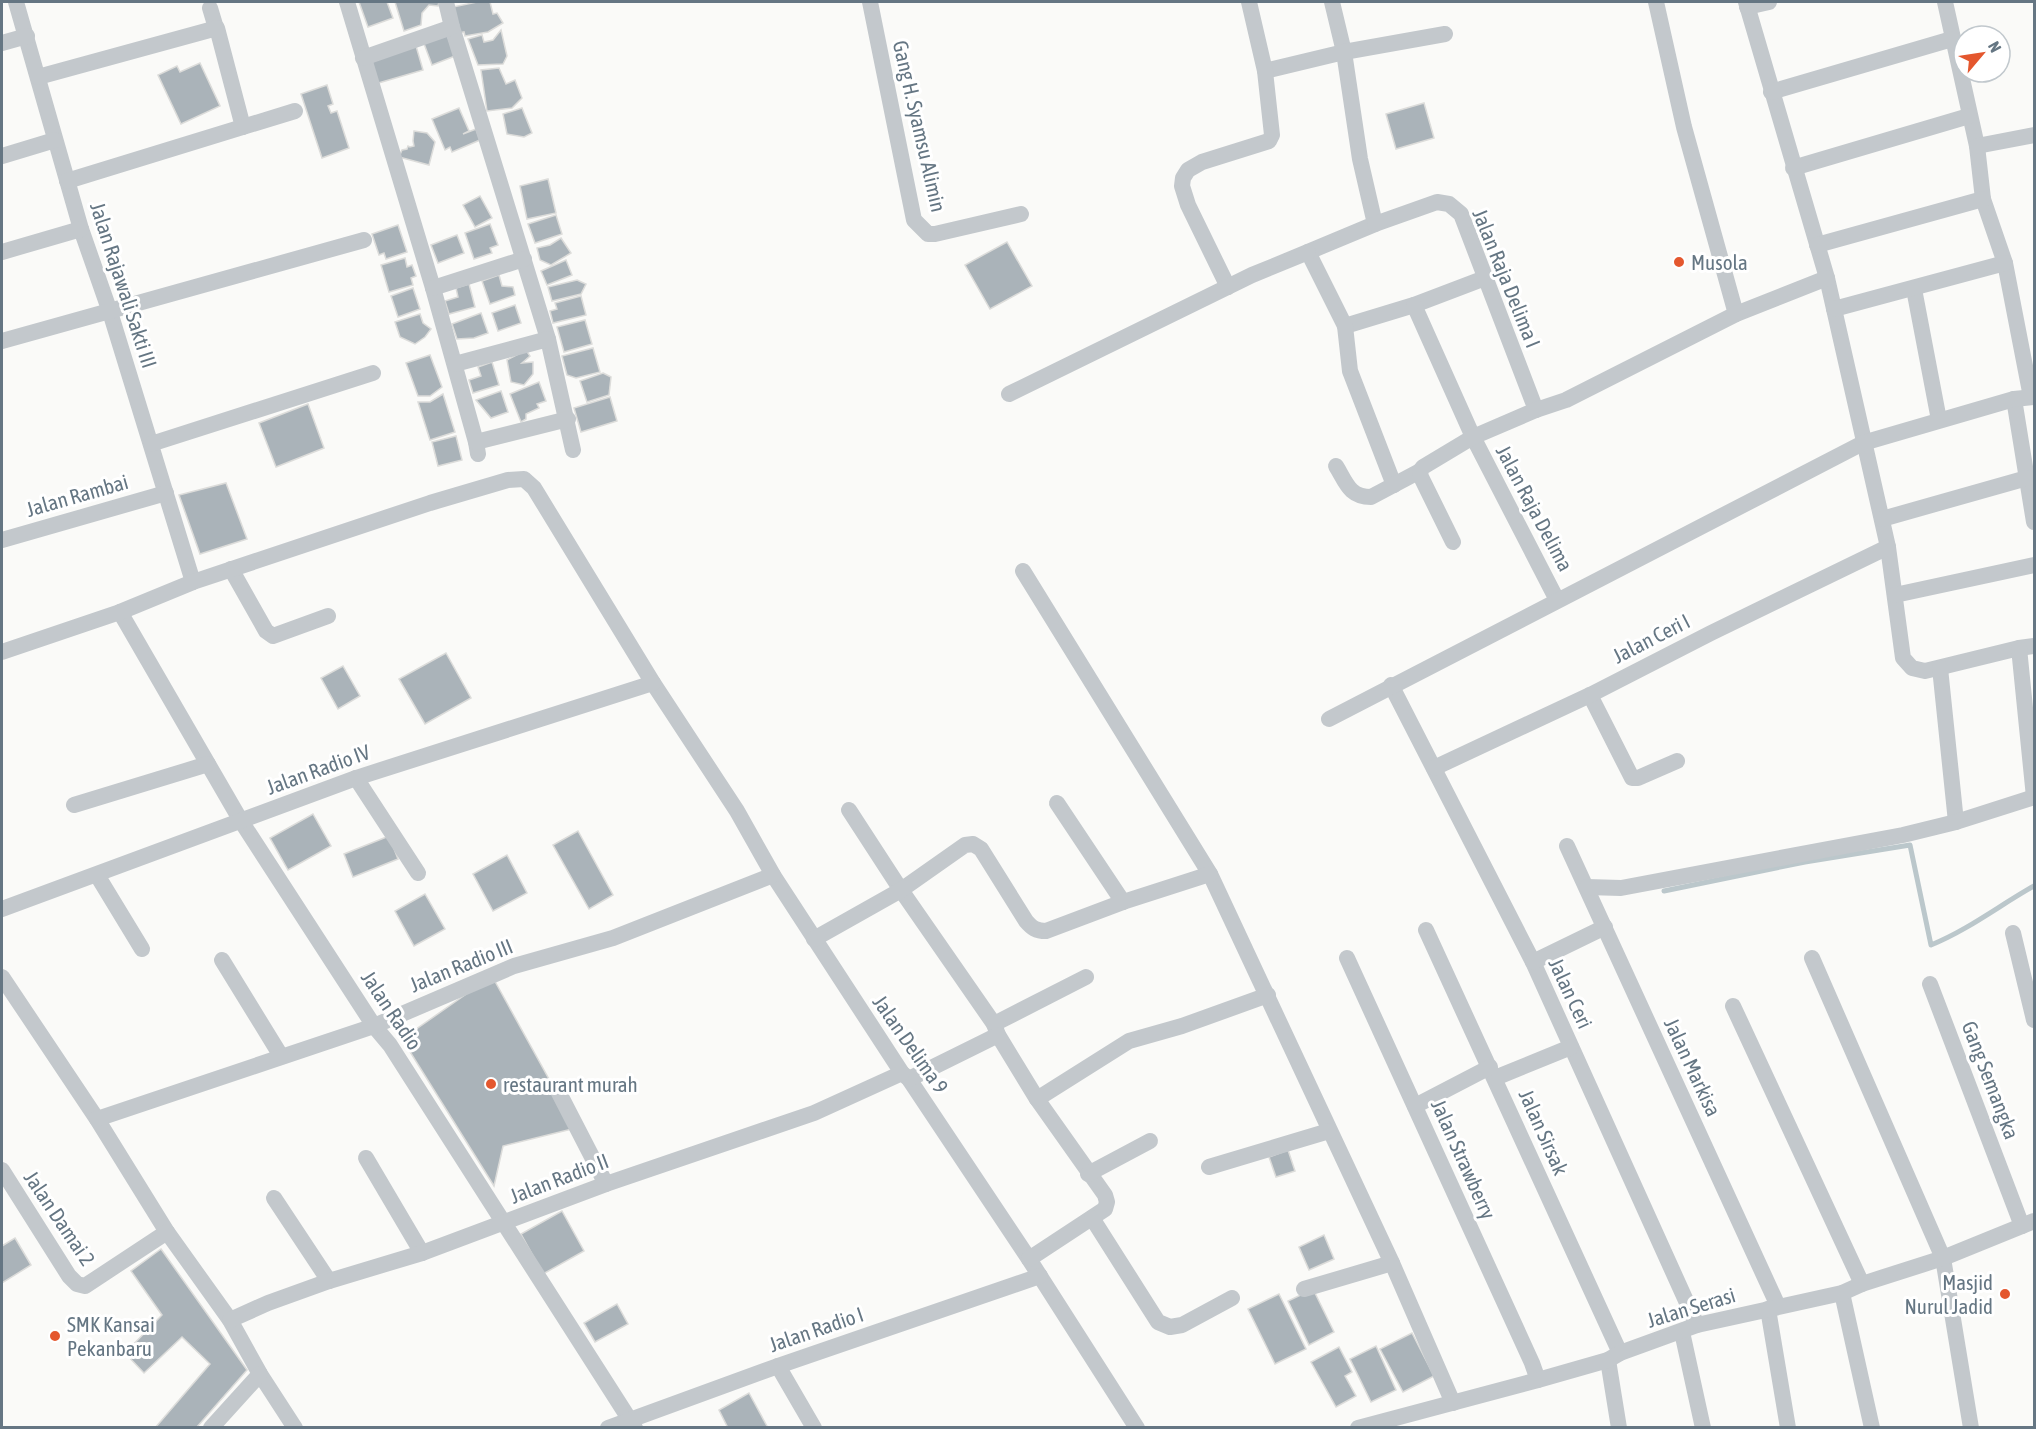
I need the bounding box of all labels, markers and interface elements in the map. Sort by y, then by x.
north arrow [1952,24,2012,84]
street label: Gang H. Syamsu Alimin [889,38,951,214]
text: N [1985,38,2005,55]
street label: Jalan Rajawali Sakti III [86,199,162,371]
street label: Jalan Raja Delima I [1468,205,1546,351]
place label: Musola [1691,250,1748,274]
marker: Musola [1672,255,1686,269]
street label: Jalan Raja Delima [1492,441,1578,575]
street label: Jalan Rambai [23,469,131,521]
street label: Jalan Ceri I [1609,608,1693,668]
street label: Jalan Radio IV [263,739,374,799]
street label: Jalan Radio III [406,934,516,996]
street label: Jalan Ceri [1544,954,1598,1032]
street label: Jalan Radio [357,966,427,1054]
street label: Jalan Delima 9 [868,990,954,1098]
street label: Jalan Markisa [1660,1014,1726,1120]
street label: Gang Semangka [1957,1018,2025,1142]
place label: restaurant murah [503,1072,638,1096]
marker: restaurant murah [484,1077,498,1091]
street label: Jalan Sirsak [1515,1085,1573,1179]
street label: Jalan Strawberry [1427,1095,1501,1223]
street label: Jalan Radio II [506,1148,612,1208]
street label: Jalan Damai 2 [20,1166,100,1270]
place label: Masjid Nurul Jadid [1904,1270,1993,1318]
street label: Jalan Serasi [1644,1282,1738,1332]
marker: Masjid Nurul Jadid [1998,1287,2012,1301]
street label: Jalan Radio I [766,1302,866,1356]
place label: SMK Kansai Pekanbaru [67,1312,155,1360]
marker: SMK Kansai Pekanbaru [48,1329,62,1343]

